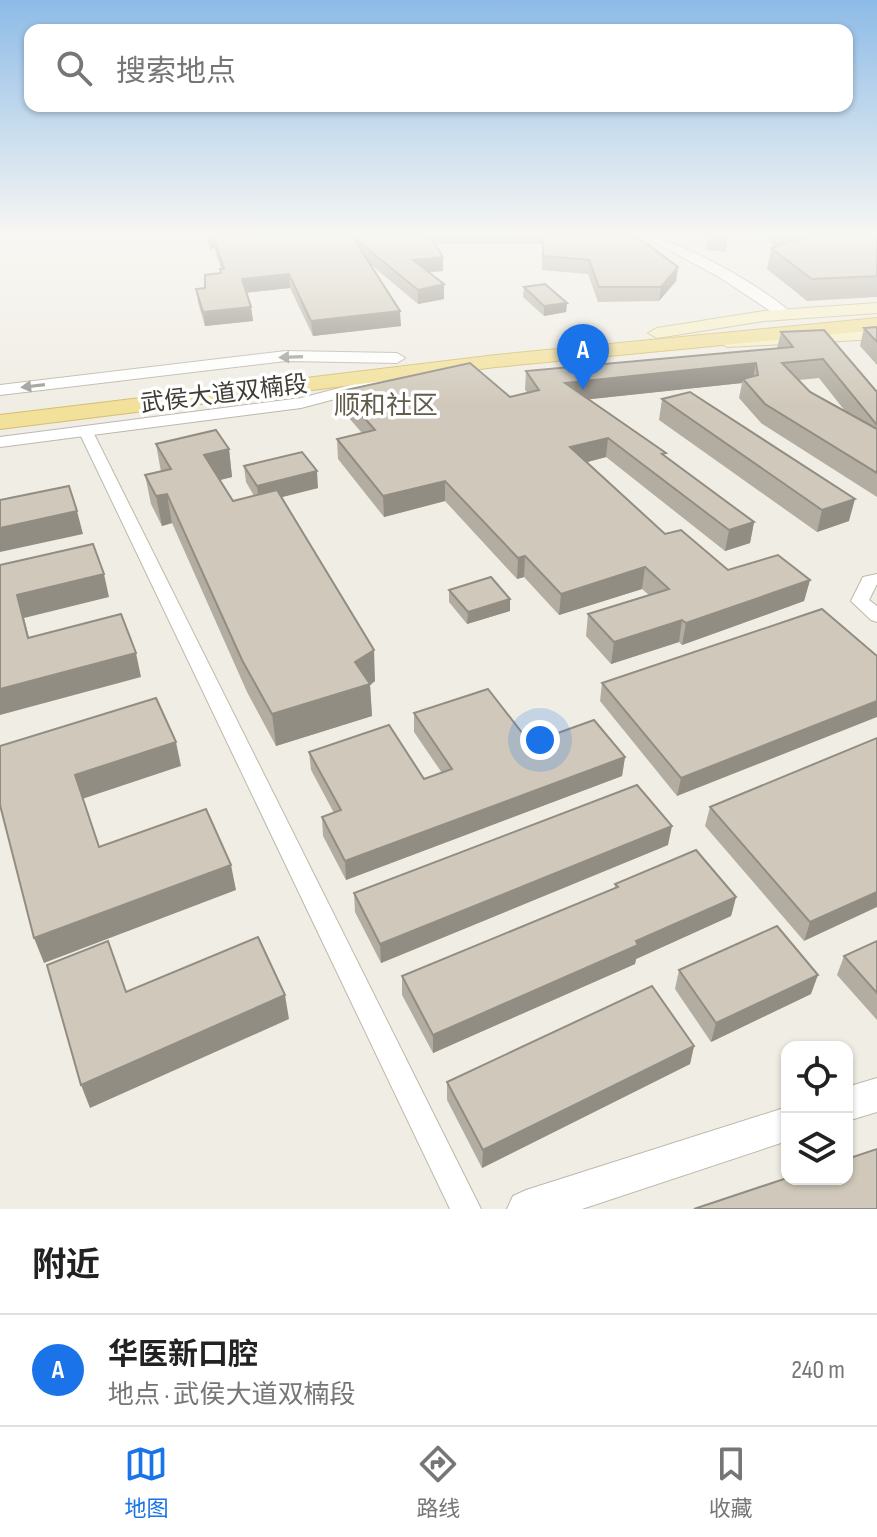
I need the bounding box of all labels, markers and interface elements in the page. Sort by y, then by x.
search box [24,24,853,112]
icon: search [52,46,96,90]
text: 搜索地点 [116,54,236,90]
pin: A [557,324,609,390]
one-way arrow [278,350,303,363]
street label: 武侯大道双楠段 [139,369,309,419]
one-way arrow [20,380,45,393]
district label: 顺和社区 [334,391,438,422]
your location [520,720,560,760]
map controls [781,1041,853,1185]
button: locate [781,1041,853,1113]
button: layers [781,1113,853,1185]
text: 附近 [32,1245,100,1286]
text: 华医新口腔 [108,1337,258,1373]
text: A [52,1355,64,1386]
text: 240 m [791,1355,845,1386]
text: 地点 · 武侯大道双楠段 [108,1380,355,1411]
tab: 地图 [124,1442,168,1523]
tab: 路线 [416,1442,461,1523]
tab: 收藏 [709,1442,753,1523]

